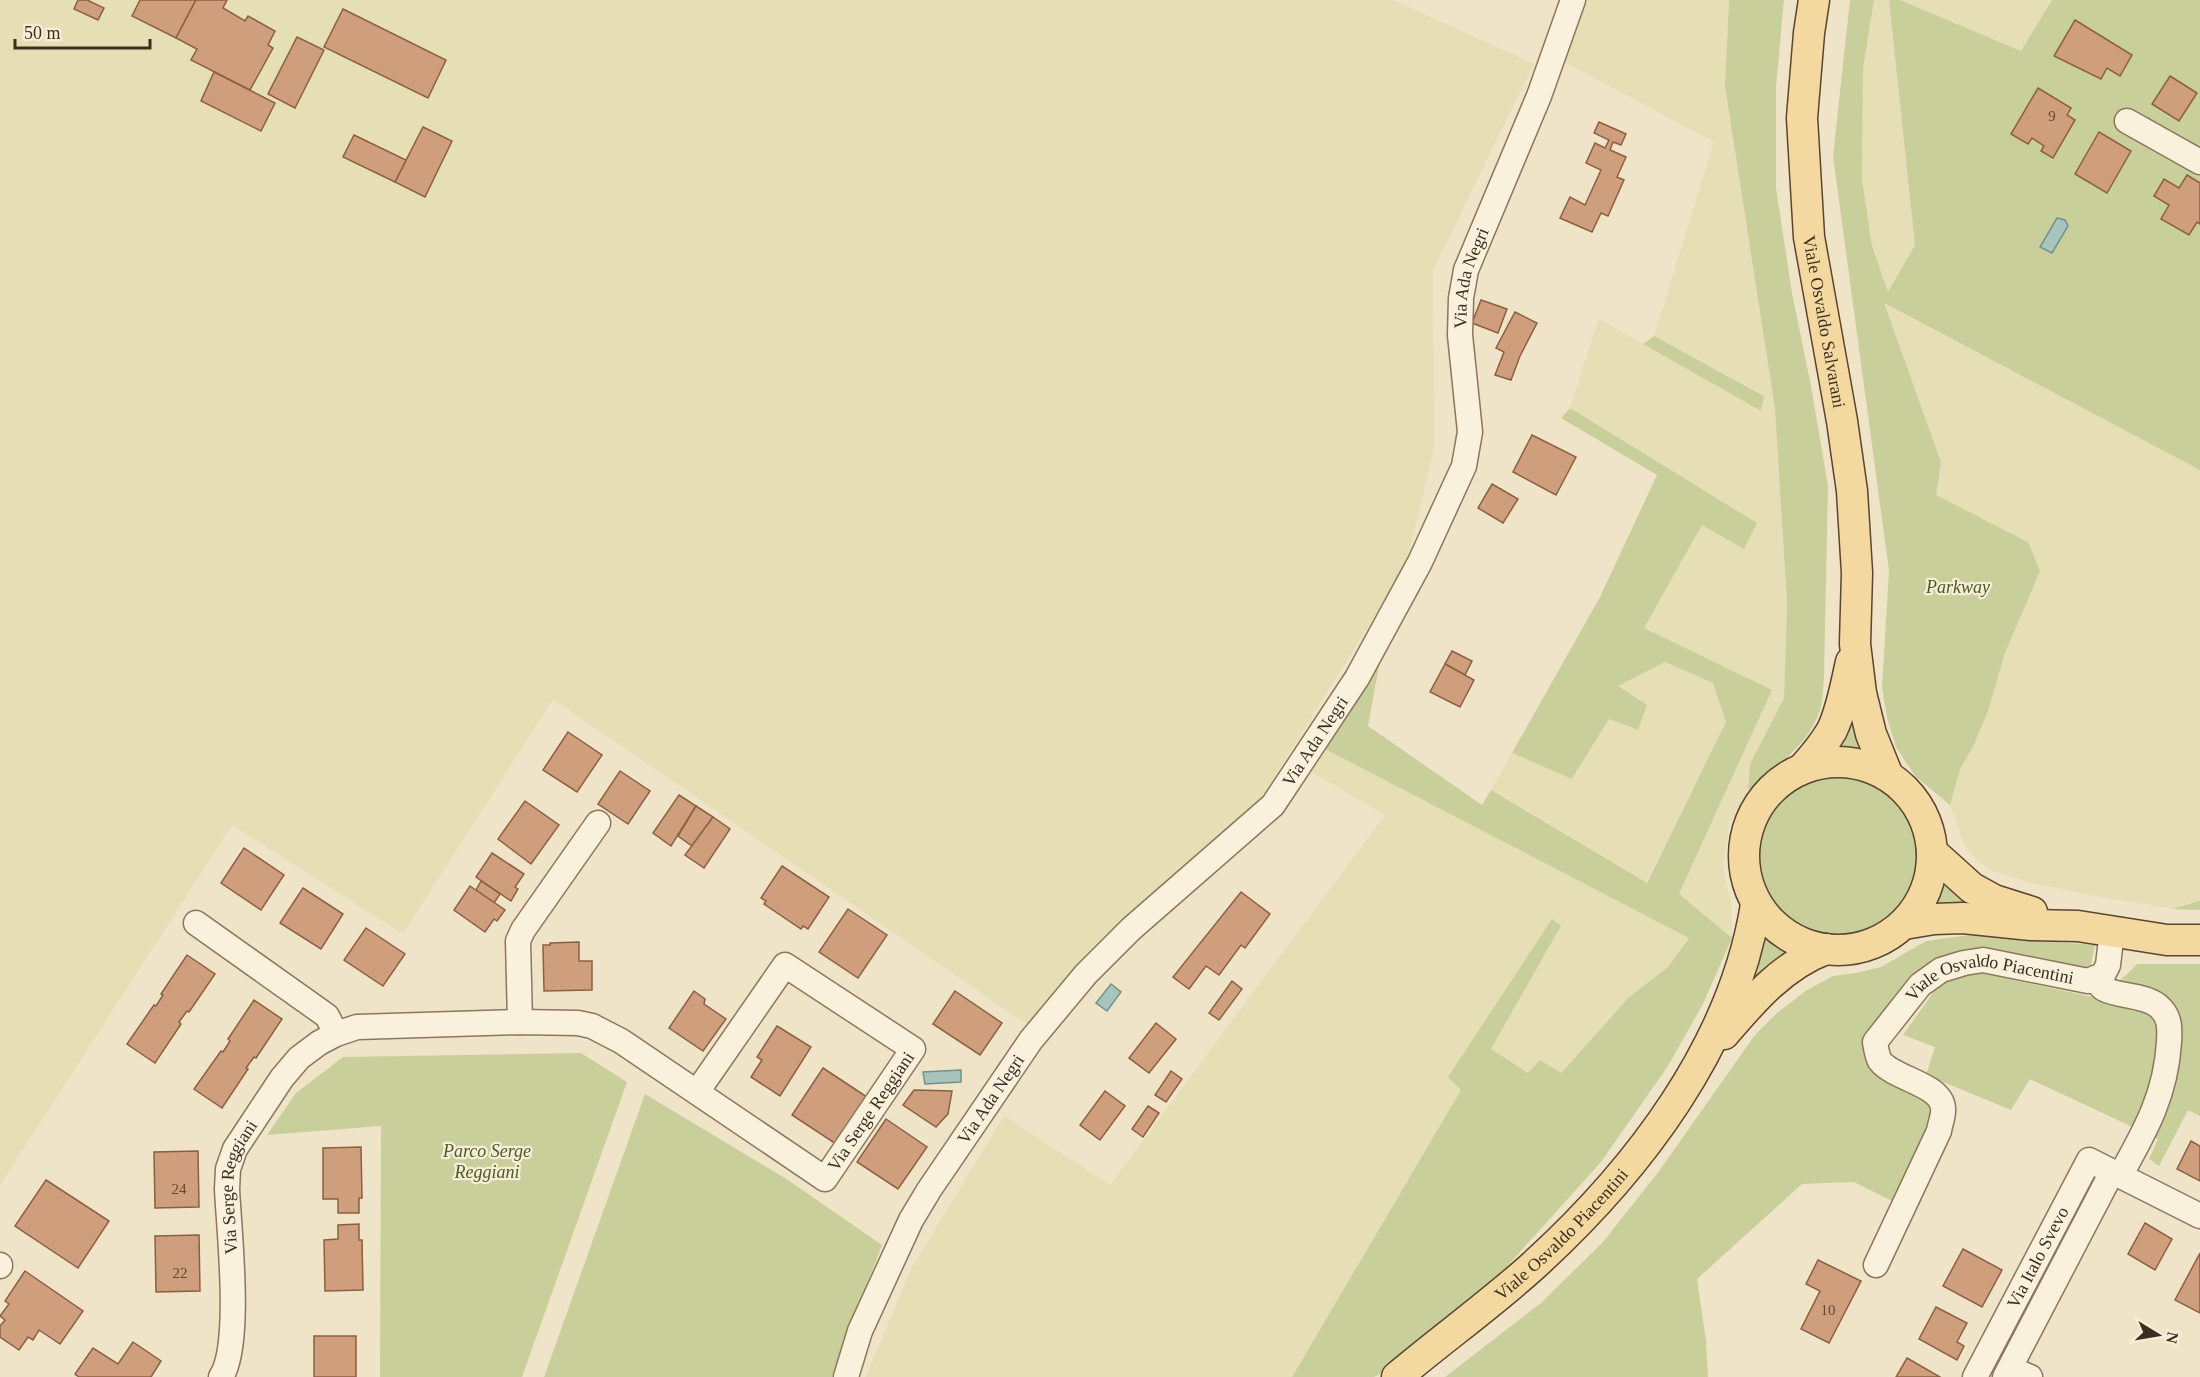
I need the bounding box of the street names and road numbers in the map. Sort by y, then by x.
street label: Via Ada Negri [1450,225,1493,329]
street label: Viale Osvaldo Salvarani [1799,234,1849,410]
street label: Via Ada Negri [1278,692,1352,790]
street label: Viale Osvaldo Piacentini [1901,950,2076,1005]
street label: Via Serge Reggiani [823,1048,918,1175]
street label: Via Ada Negri [953,1051,1028,1148]
street label: Via Serge Reggiani [217,1116,261,1255]
street label: Viale Osvaldo Piacentini [1491,1164,1632,1304]
street label: Via Italo Svevo [2003,1203,2073,1312]

